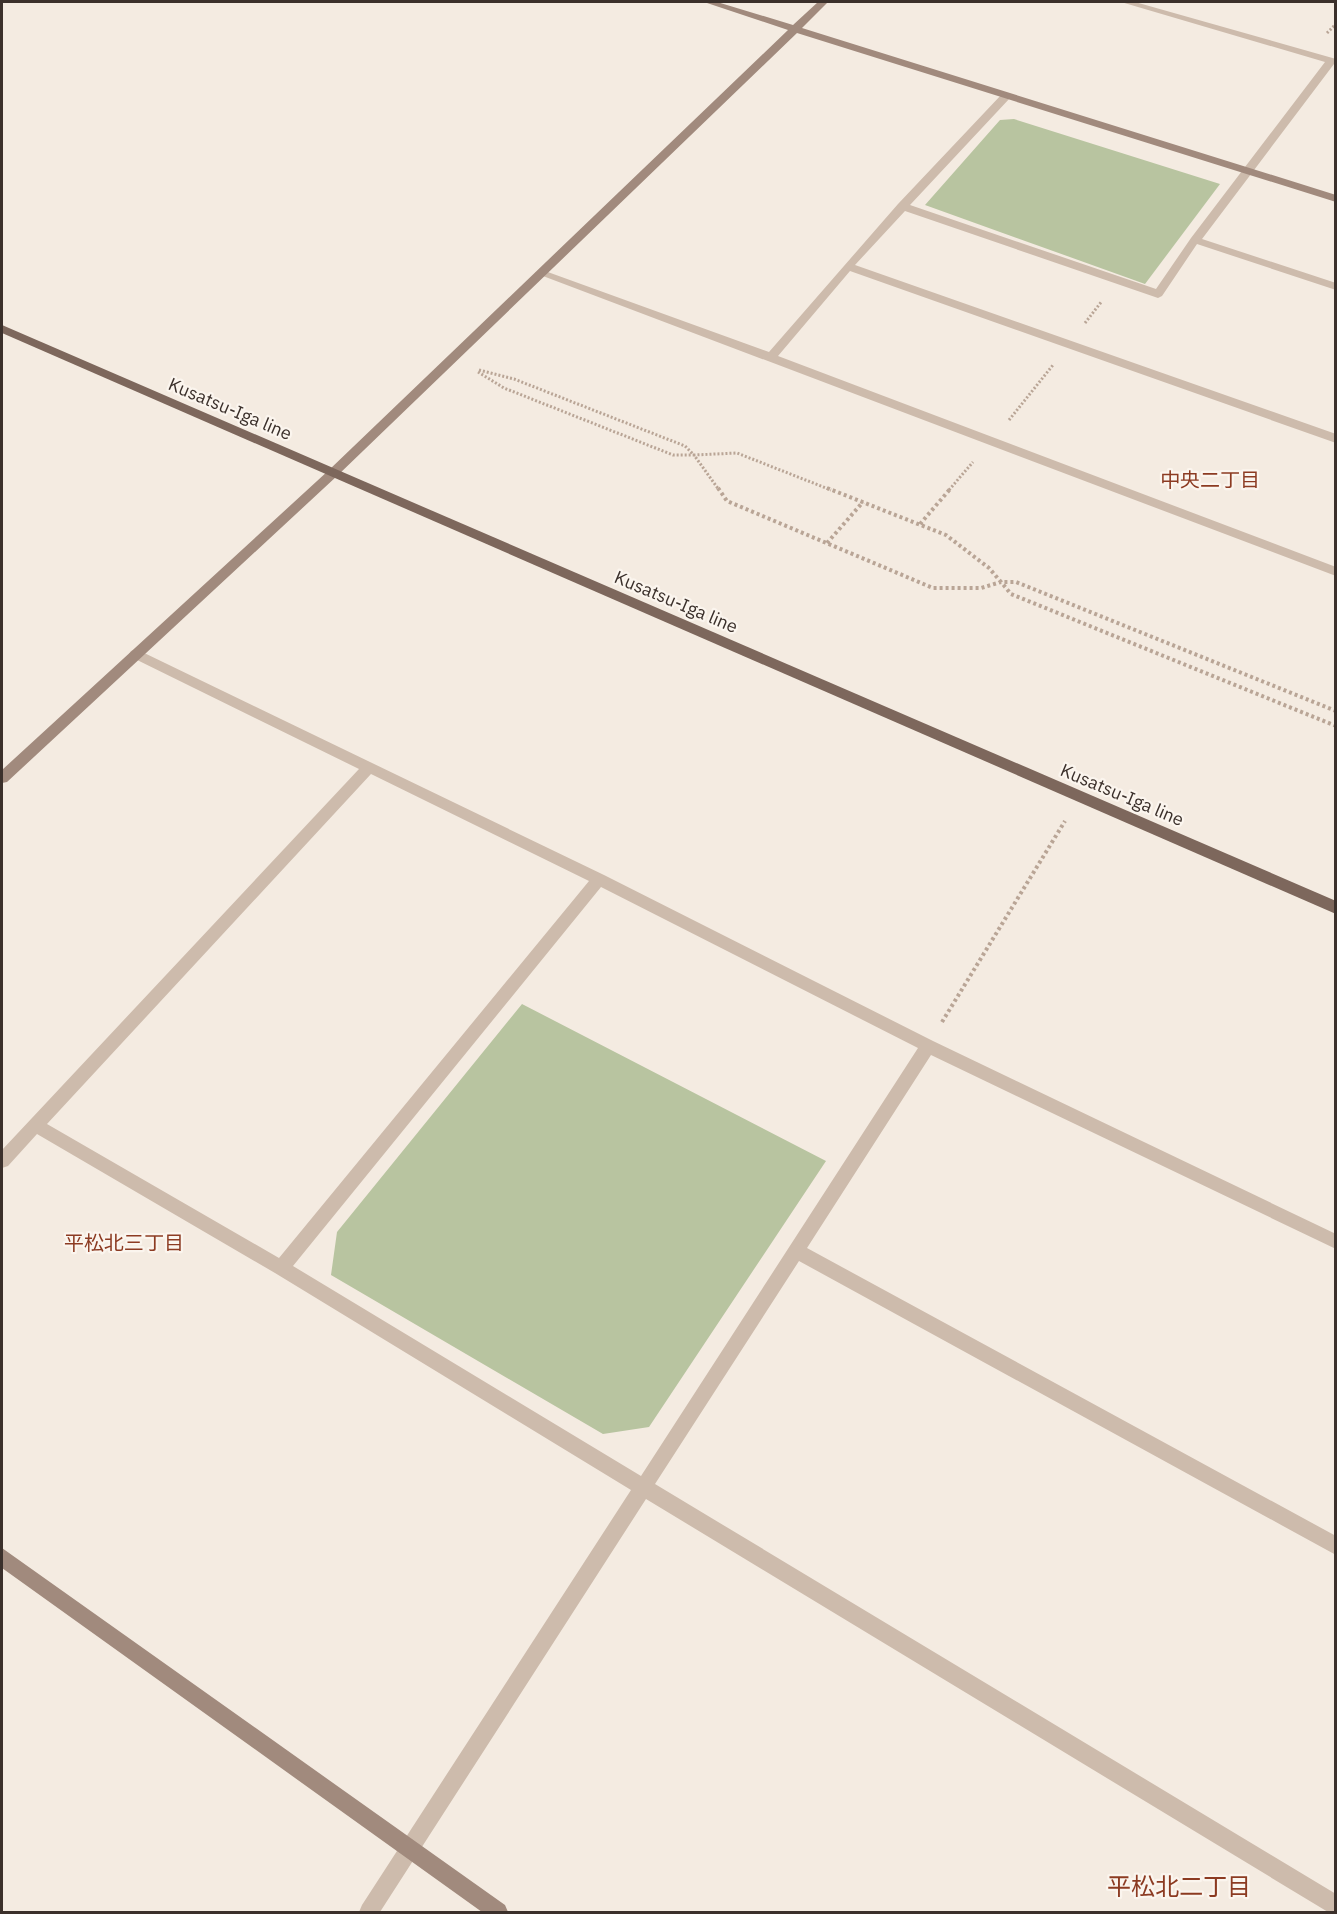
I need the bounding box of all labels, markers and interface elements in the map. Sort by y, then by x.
street label: Kusatsu-Iga line [165,372,295,445]
district label: 中央二丁目 [1160,466,1260,493]
street label: Kusatsu-Iga line [611,565,741,638]
street label: Kusatsu-Iga line [1057,758,1187,831]
district label: 平松北三丁目 [64,1229,184,1256]
district label: 平松北二丁目 [1107,1870,1251,1902]

